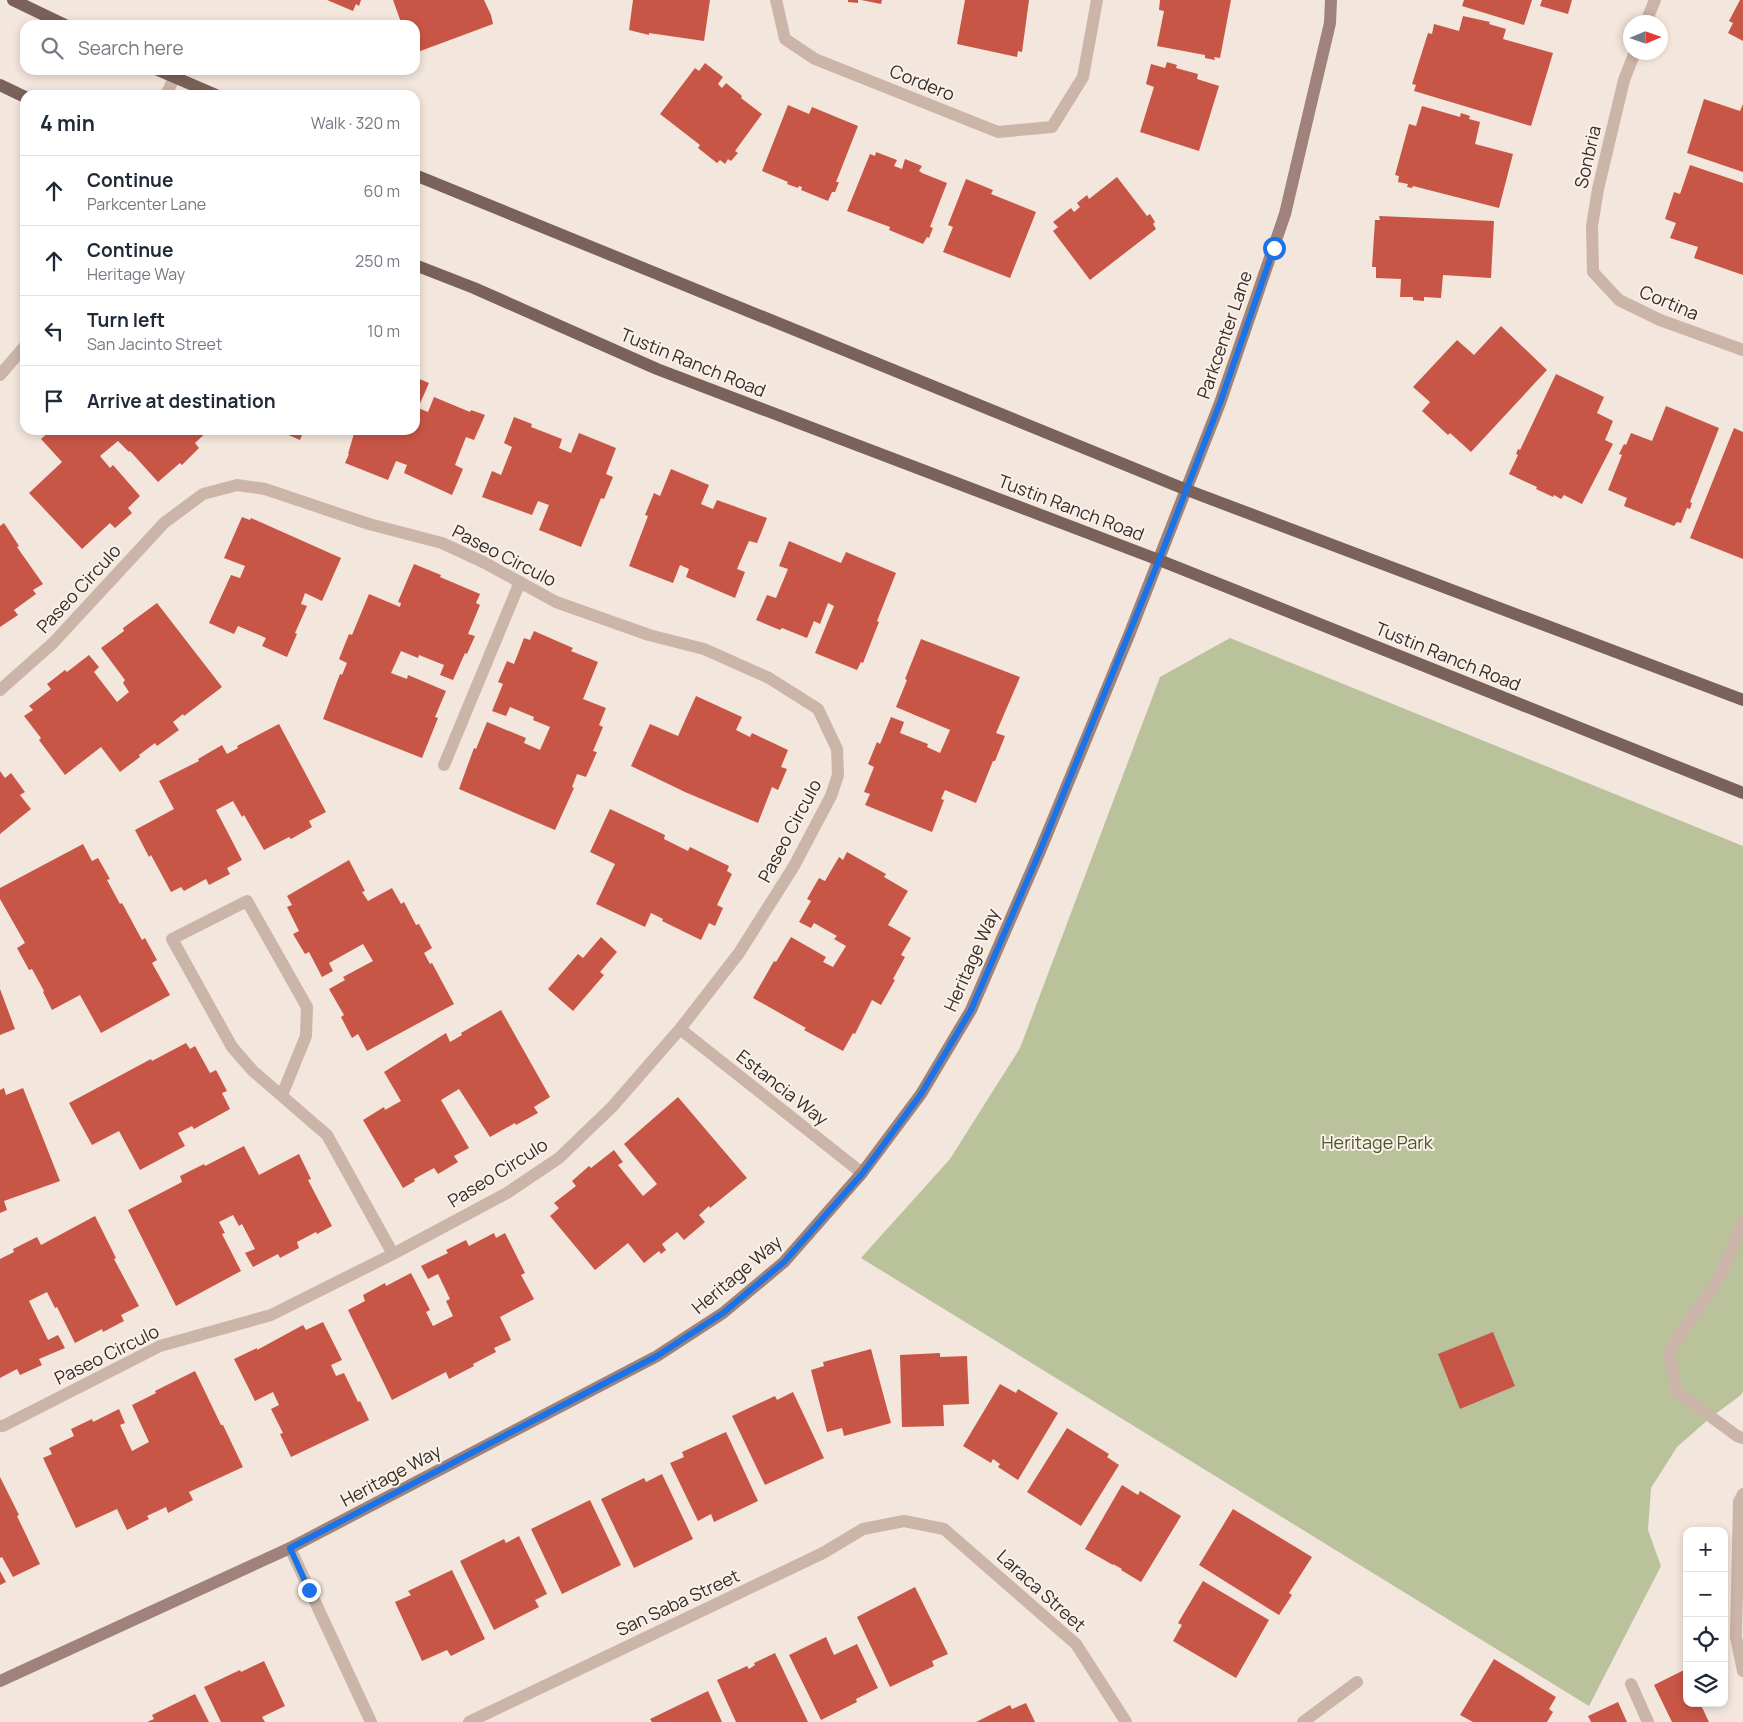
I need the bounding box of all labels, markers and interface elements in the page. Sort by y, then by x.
north arrow [1623,15,1668,60]
search box [20,20,420,75]
icon: search [38,34,66,62]
text: Search here [78,35,184,61]
street label: Cordero [886,58,958,106]
text: 4 min [40,109,95,137]
text: Walk · 320 m [311,112,400,134]
street label: Sonbria [1568,123,1606,191]
text: Continue [87,167,173,193]
icon: ahead [40,177,68,205]
text: 60 m [364,180,400,202]
text: Parkcenter Lane [87,193,206,215]
text: Continue [87,237,173,263]
route start [1263,237,1286,260]
icon: ahead [40,247,68,275]
text: 250 m [355,250,400,272]
text: Heritage Way [87,263,185,285]
street label: Parkcenter Lane [1191,267,1257,402]
street label: Cortina [1636,279,1703,325]
text: Turn left [87,307,165,333]
icon: left [40,317,68,345]
text: 10 m [367,320,400,342]
street label: Tustin Ranch Road [617,322,770,402]
text: San Jacinto Street [87,333,222,355]
icon: arrive [40,387,68,415]
text: Arrive at destination [87,388,276,414]
street label: Tustin Ranch Road [995,468,1148,546]
street label: Paseo Circulo [448,519,561,592]
street label: Paseo Circulo [31,539,126,638]
street label: Tustin Ranch Road [1372,616,1525,696]
street label: Paseo Circulo [752,775,826,886]
street label: Heritage Way [938,904,1005,1015]
street label: Estancia Way [732,1044,834,1131]
park label: Heritage Park [1321,1130,1434,1154]
street label: Paseo Circulo [443,1132,552,1212]
street label: Heritage Way [686,1229,787,1319]
street label: Paseo Circulo [50,1318,163,1390]
street label: Heritage Way [336,1438,445,1512]
map controls [1683,1527,1728,1707]
button: + [1683,1527,1728,1572]
street label: Laraca Street [992,1544,1091,1637]
street label: San Saba Street [612,1563,743,1641]
button: − [1683,1572,1728,1617]
route end [298,1579,321,1602]
button: locate [1683,1617,1728,1662]
button: layers [1683,1662,1728,1707]

